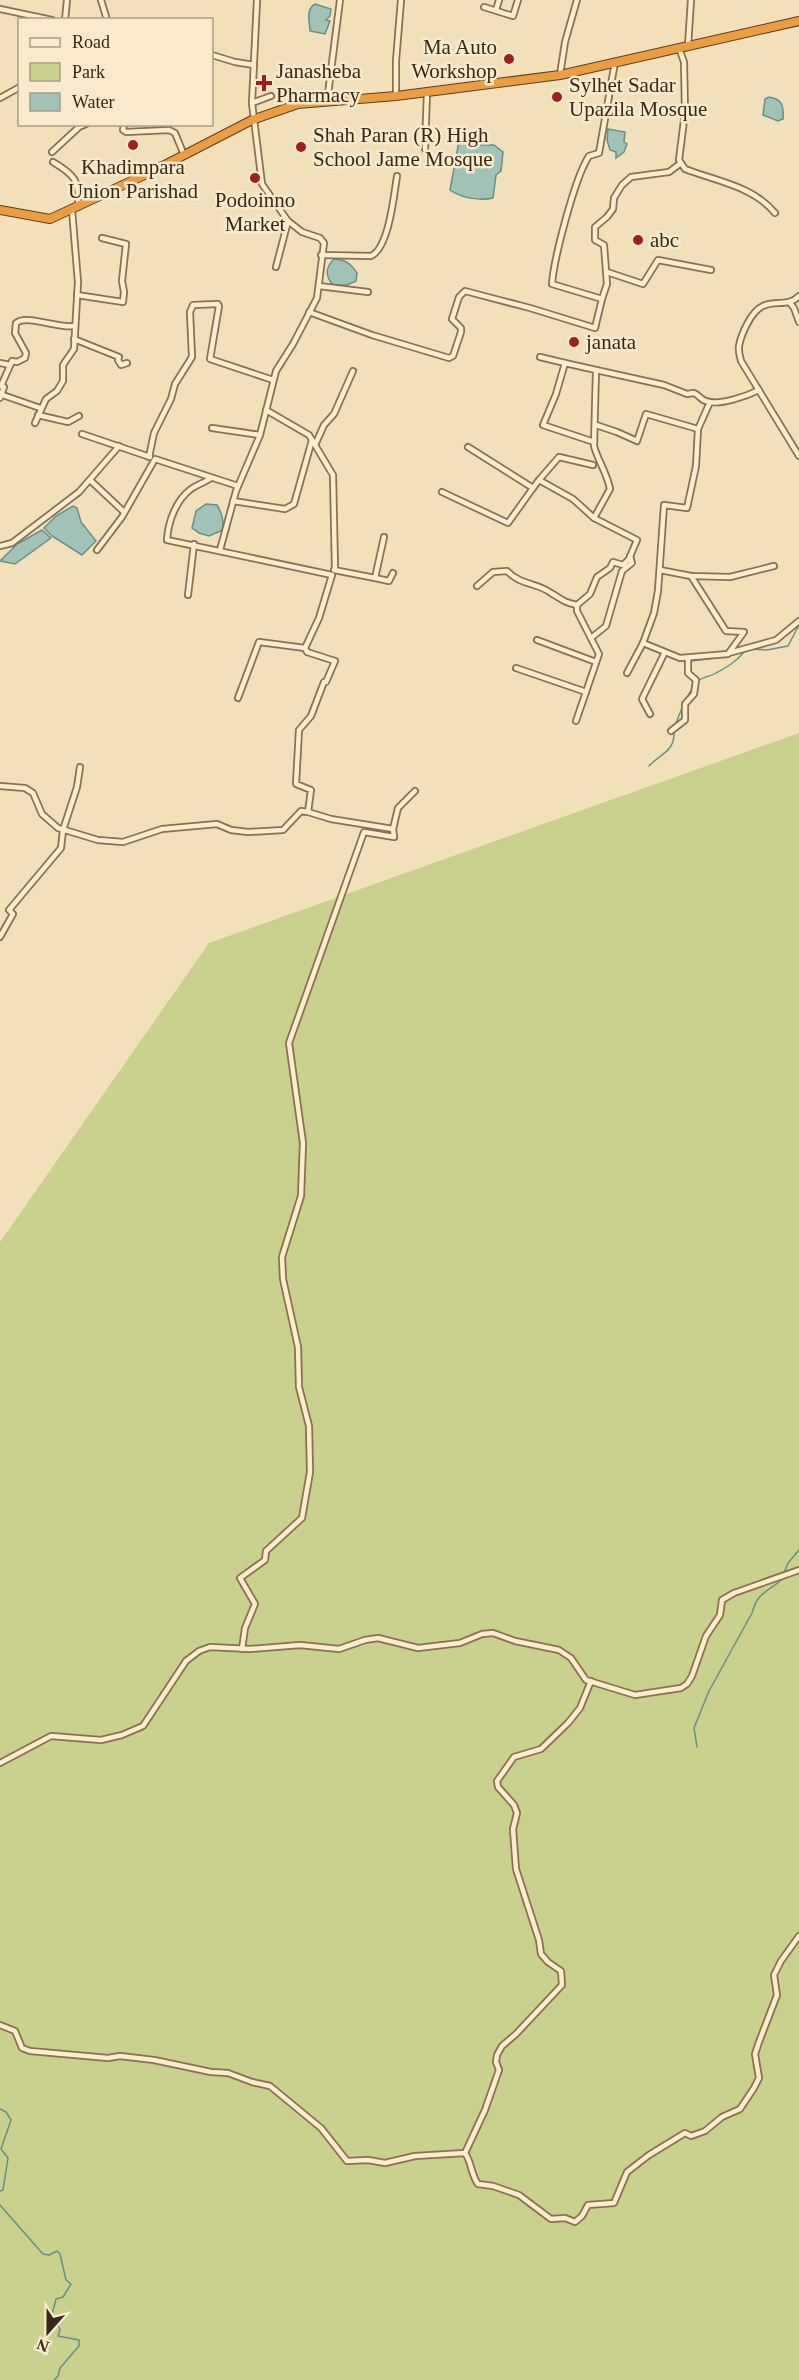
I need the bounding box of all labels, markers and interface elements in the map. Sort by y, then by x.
legend [18,18,213,126]
text: Road [72,32,110,52]
place label: Ma Auto Workshop [411,35,497,83]
marker: Ma Auto Workshop [502,52,516,66]
place label: Janasheba Pharmacy [276,59,362,107]
text: Park [72,62,105,82]
place label: Sylhet Sadar Upazila Mosque [569,73,707,121]
marker: Janasheba Pharmacy [257,76,271,90]
marker: Sylhet Sadar Upazila Mosque [550,90,564,104]
text: Water [72,92,115,112]
place label: Shah Paran (R) High School Jame Mosque [313,123,493,171]
marker: Khadimpara Union Parishad [126,138,140,152]
marker: Shah Paran (R) High School Jame Mosque [294,140,308,154]
place label: Khadimpara Union Parishad [68,155,199,203]
marker: Podoinno Market [248,171,262,185]
place label: Podoinno Market [215,188,295,236]
place label: abc [650,228,679,252]
marker: abc [631,233,645,247]
place label: janata [585,330,637,354]
marker: janata [567,335,581,349]
north arrow [18,2302,78,2362]
text: N [34,2335,51,2356]

